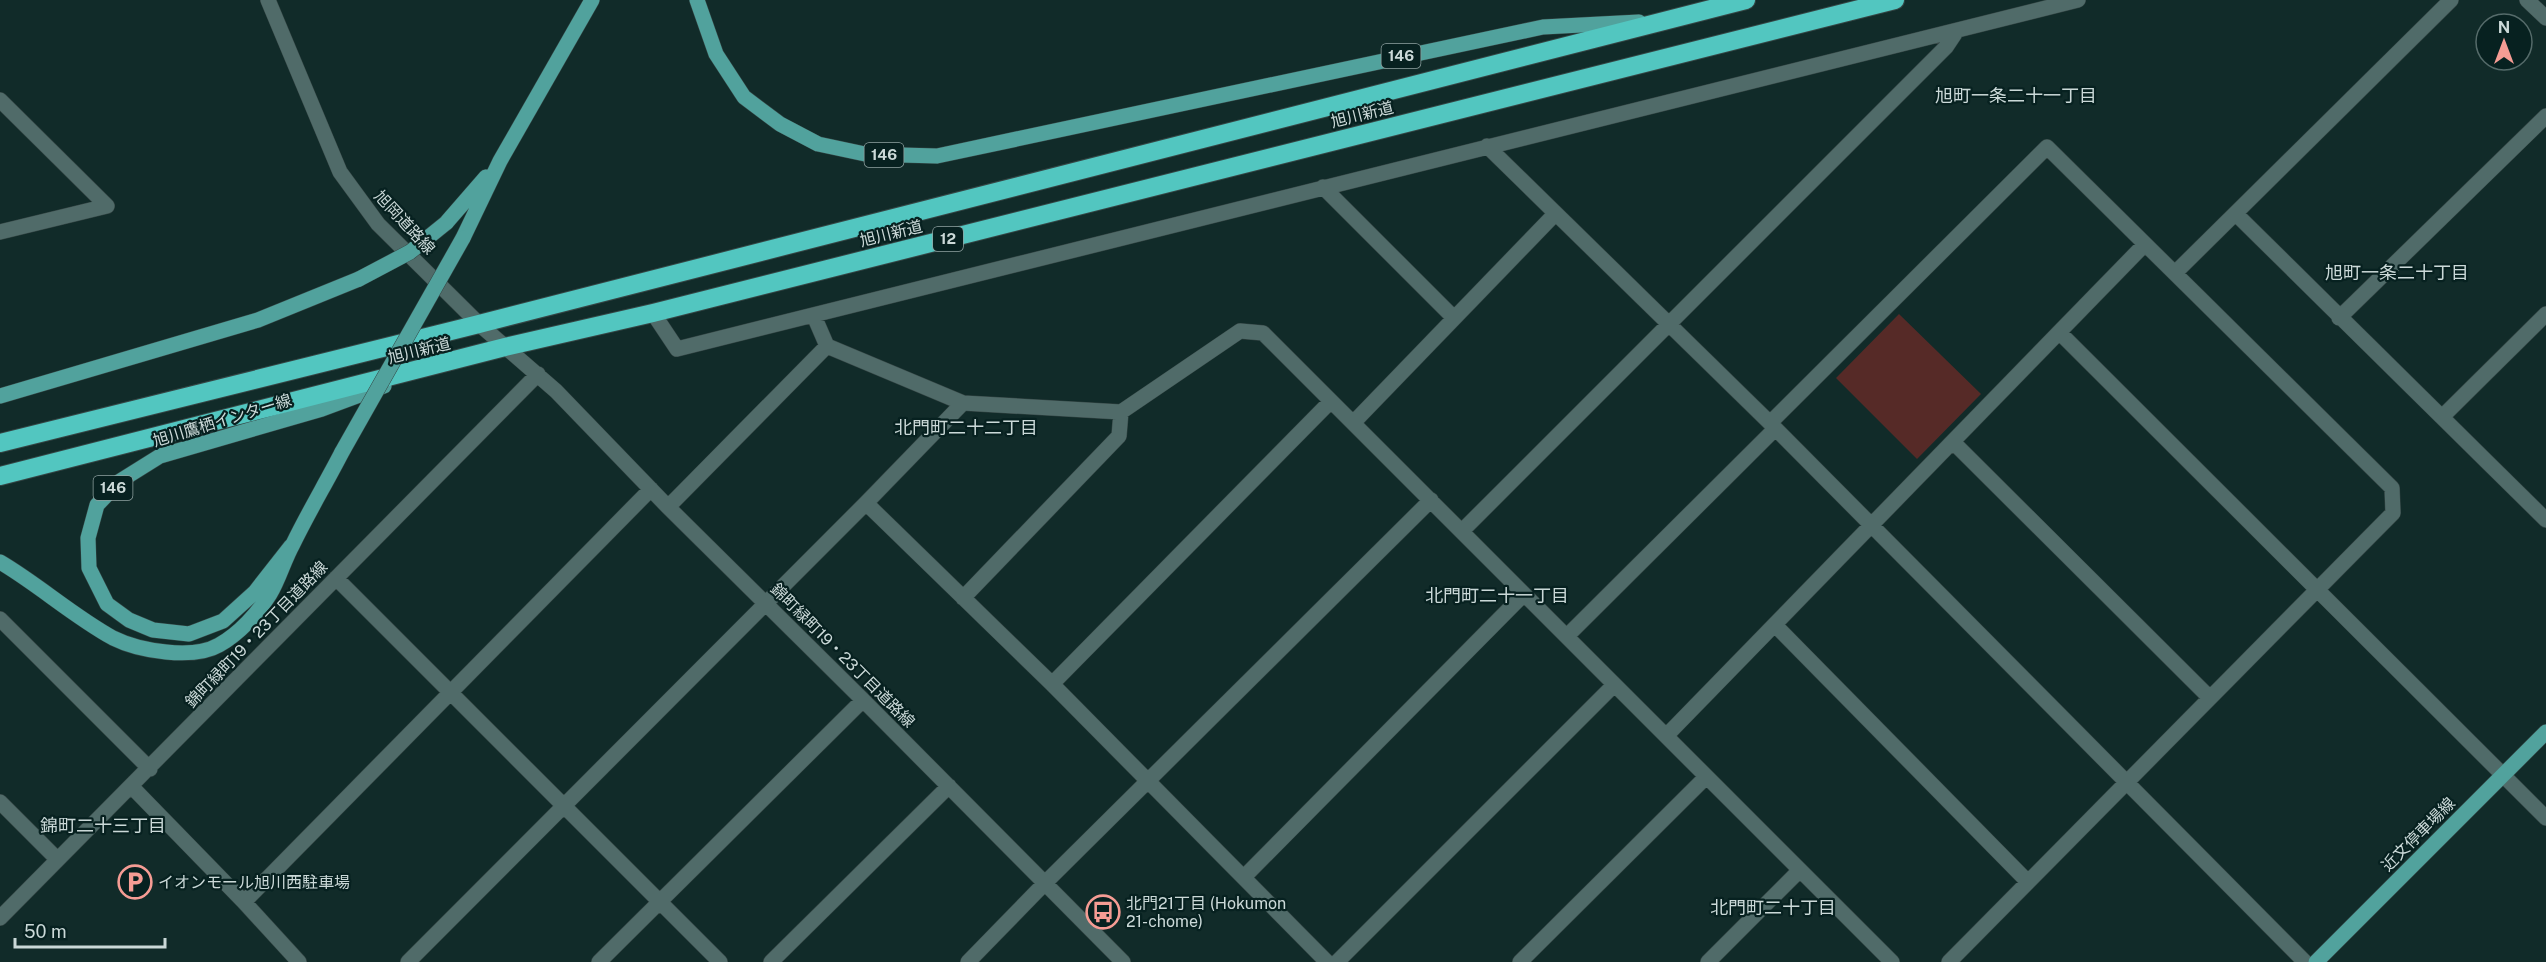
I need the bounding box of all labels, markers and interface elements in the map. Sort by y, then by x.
north arrow [2474,12,2534,72]
text: N [2498,18,2510,37]
road number: 146 [1382,44,1420,68]
district label: 旭町一条二十一丁目 [1935,85,2097,106]
street label: 旭川新道 [1329,98,1395,131]
road number: 146 [864,143,904,167]
street label: 旭岡道路線 [370,187,439,258]
street label: 旭川新道 [858,217,924,250]
road number: 12 [933,227,963,251]
district label: 旭町一条二十丁目 [2325,262,2469,283]
street label: 旭川新道 [386,334,452,367]
street label: 旭川鷹栖インター線 [151,390,294,451]
district label: 北門町二十二丁目 [894,417,1038,438]
road number: 146 [94,476,132,500]
street label: 錦町緑町19・23丁目道路線 [181,557,331,711]
street label: 錦町緑町19・23丁目道路線 [767,579,919,731]
district label: 北門町二十一丁目 [1425,585,1569,606]
street label: 近文停車場線 [2378,794,2459,875]
district label: 錦町二十三丁目 [40,815,166,836]
parking icon: イオンモール旭川西駐車場 [117,864,153,900]
place label: イオンモール旭川西駐車場 [158,873,350,892]
bus stop icon: 北門21丁目 (Hokumon 21-chome) [1085,894,1121,930]
place label: 北門21丁目 (Hokumon 21-chome) [1126,894,1286,931]
district label: 北門町二十丁目 [1710,897,1836,918]
scale bar [15,911,165,949]
text: 50 m [24,921,67,942]

